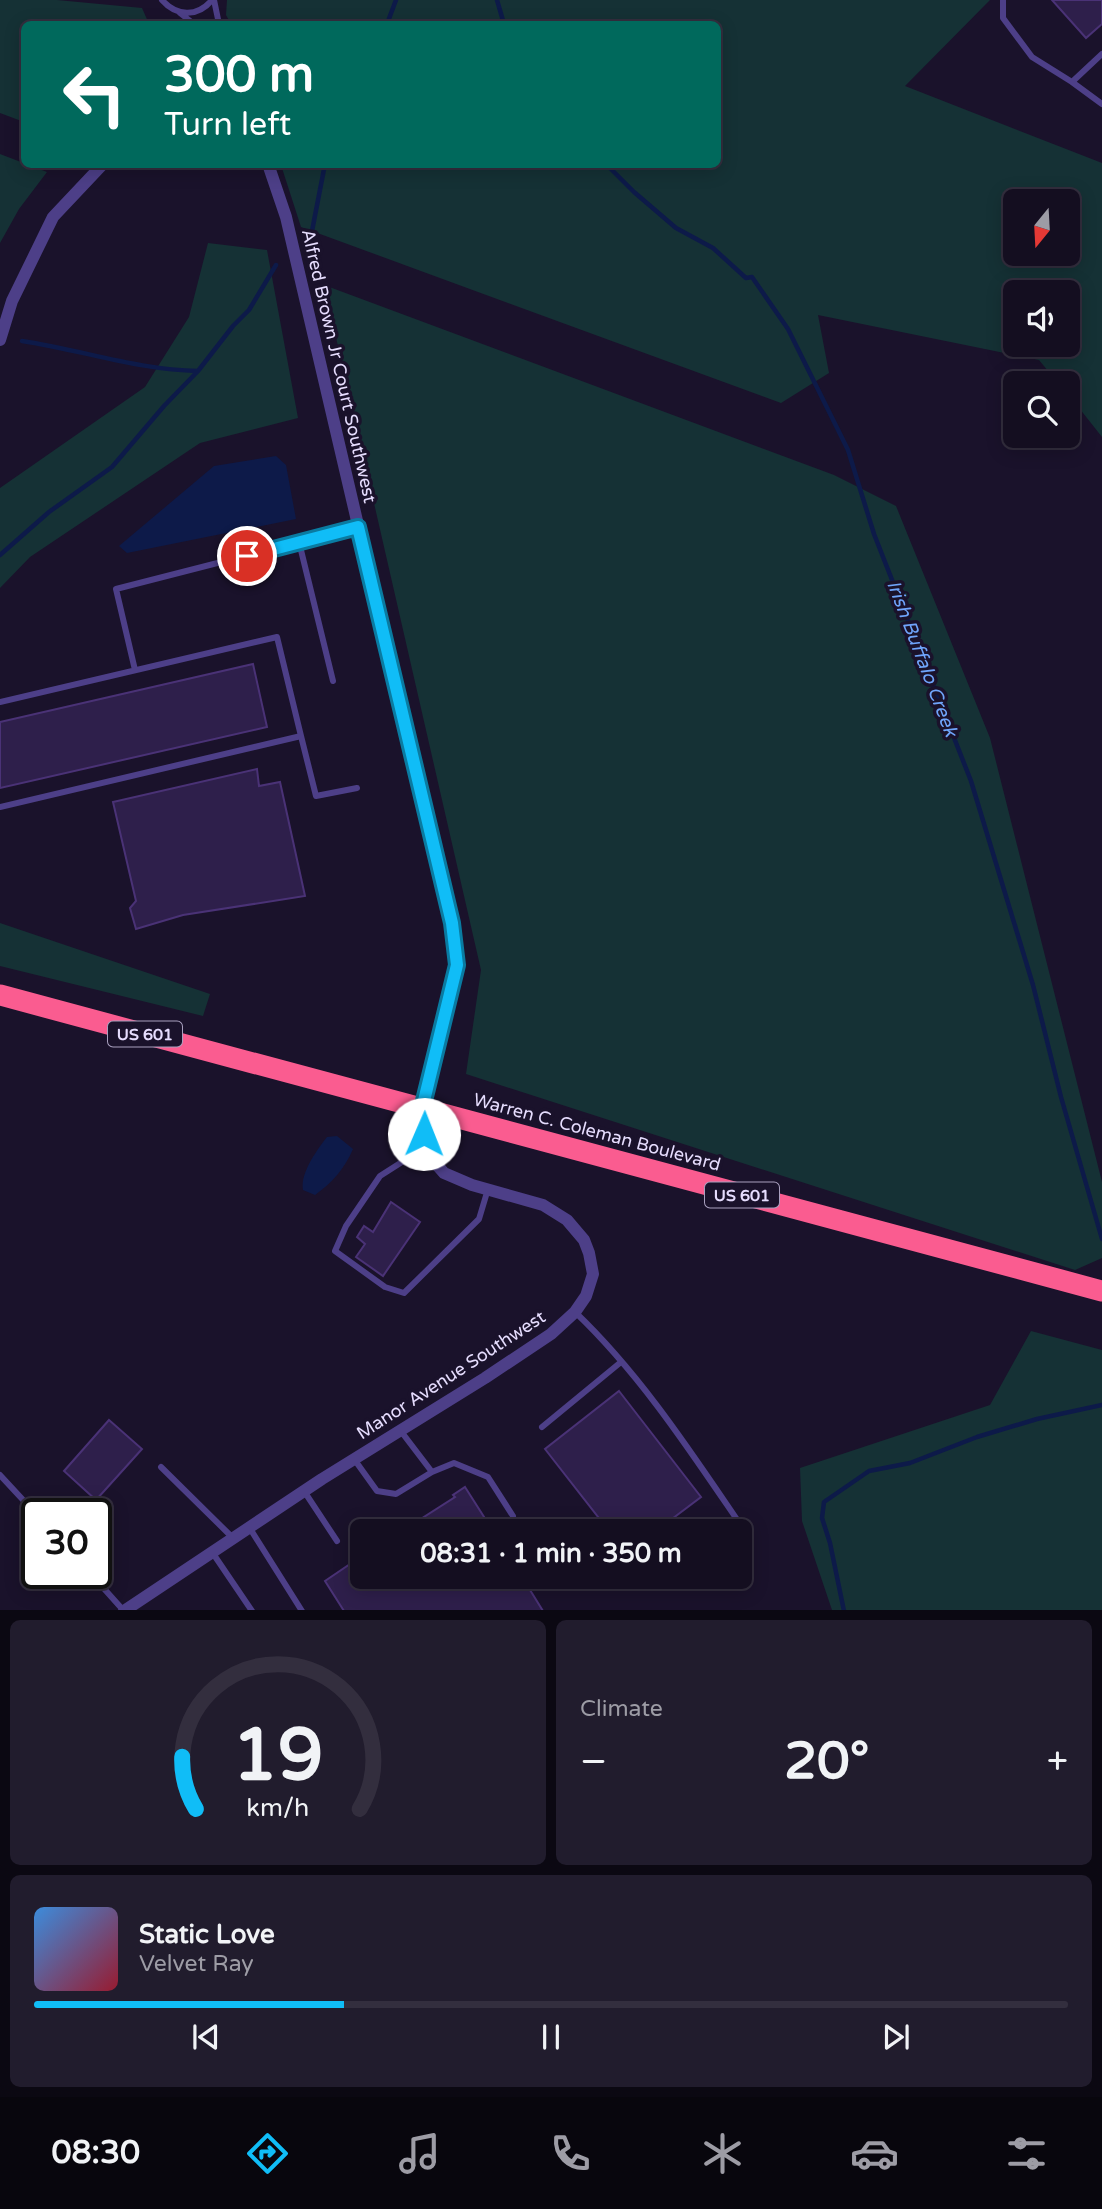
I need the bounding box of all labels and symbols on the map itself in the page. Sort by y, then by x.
north arrow [1003,189,1080,266]
street label: Alfred Brown Jr Court Southwest [297,227,381,505]
pin [217,526,277,586]
water label: Irish Buffalo Creek [882,577,963,741]
road number: US 601 [108,1022,182,1046]
street label: Warren C. Coleman Boulevard [471,1088,723,1176]
position arrow [387,1097,461,1171]
road number: US 601 [705,1182,779,1208]
street label: Manor Avenue Southwest [353,1306,550,1444]
speed limit sign: 30 [21,1498,112,1589]

